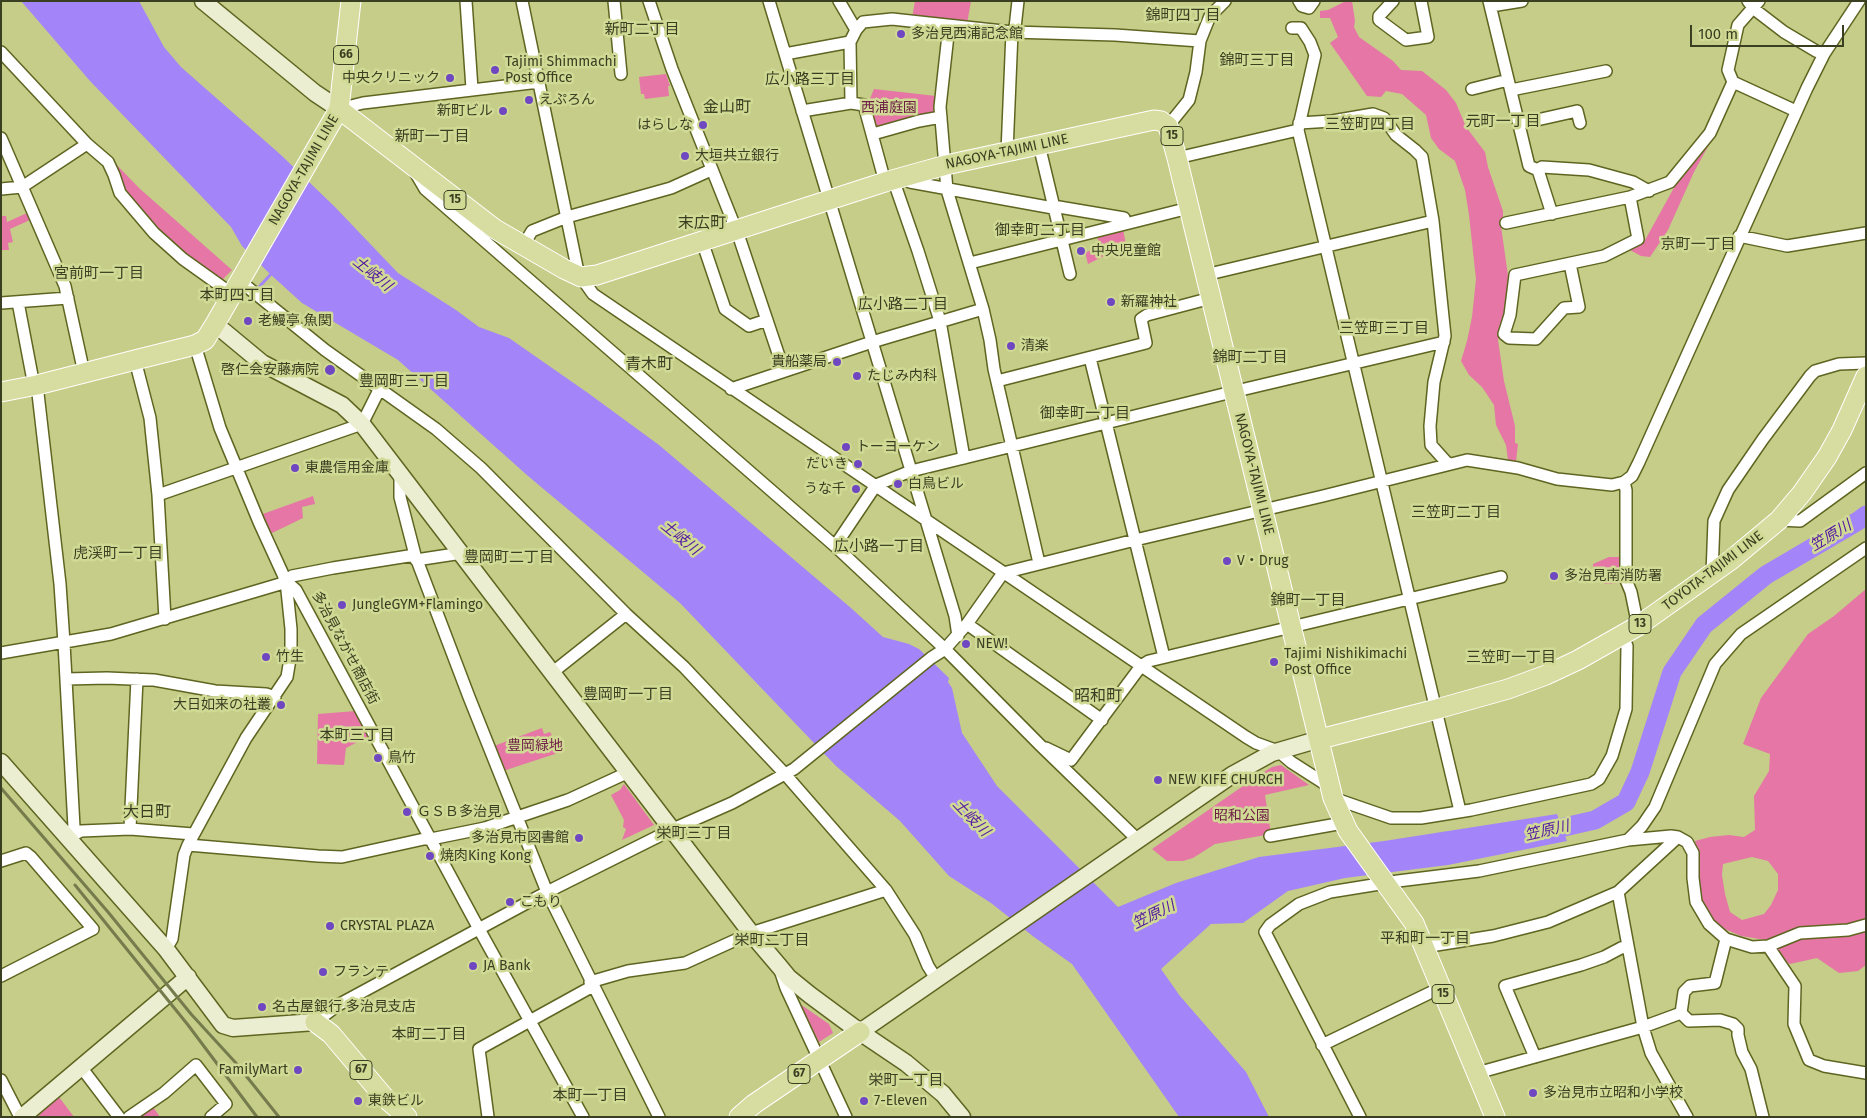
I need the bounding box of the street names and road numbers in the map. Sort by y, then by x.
road number: 66 [334,46,358,64]
street label: NAGOYA-TAJIMI LINE [265,112,343,228]
road number: 15 [1161,126,1183,146]
street label: NAGOYA-TAJIMI LINE [944,131,1070,173]
road number: 15 [444,190,466,210]
street label: NAGOYA-TAJIMI LINE [1231,411,1277,537]
street label: TOYOTA-TAJIMI LINE [1659,528,1767,614]
street label: 多治見ながせ商店街 [308,588,382,708]
road number: 13 [1629,614,1651,634]
road number: 15 [1432,984,1454,1004]
road number: 67 [350,1060,372,1080]
road number: 67 [788,1064,810,1084]

